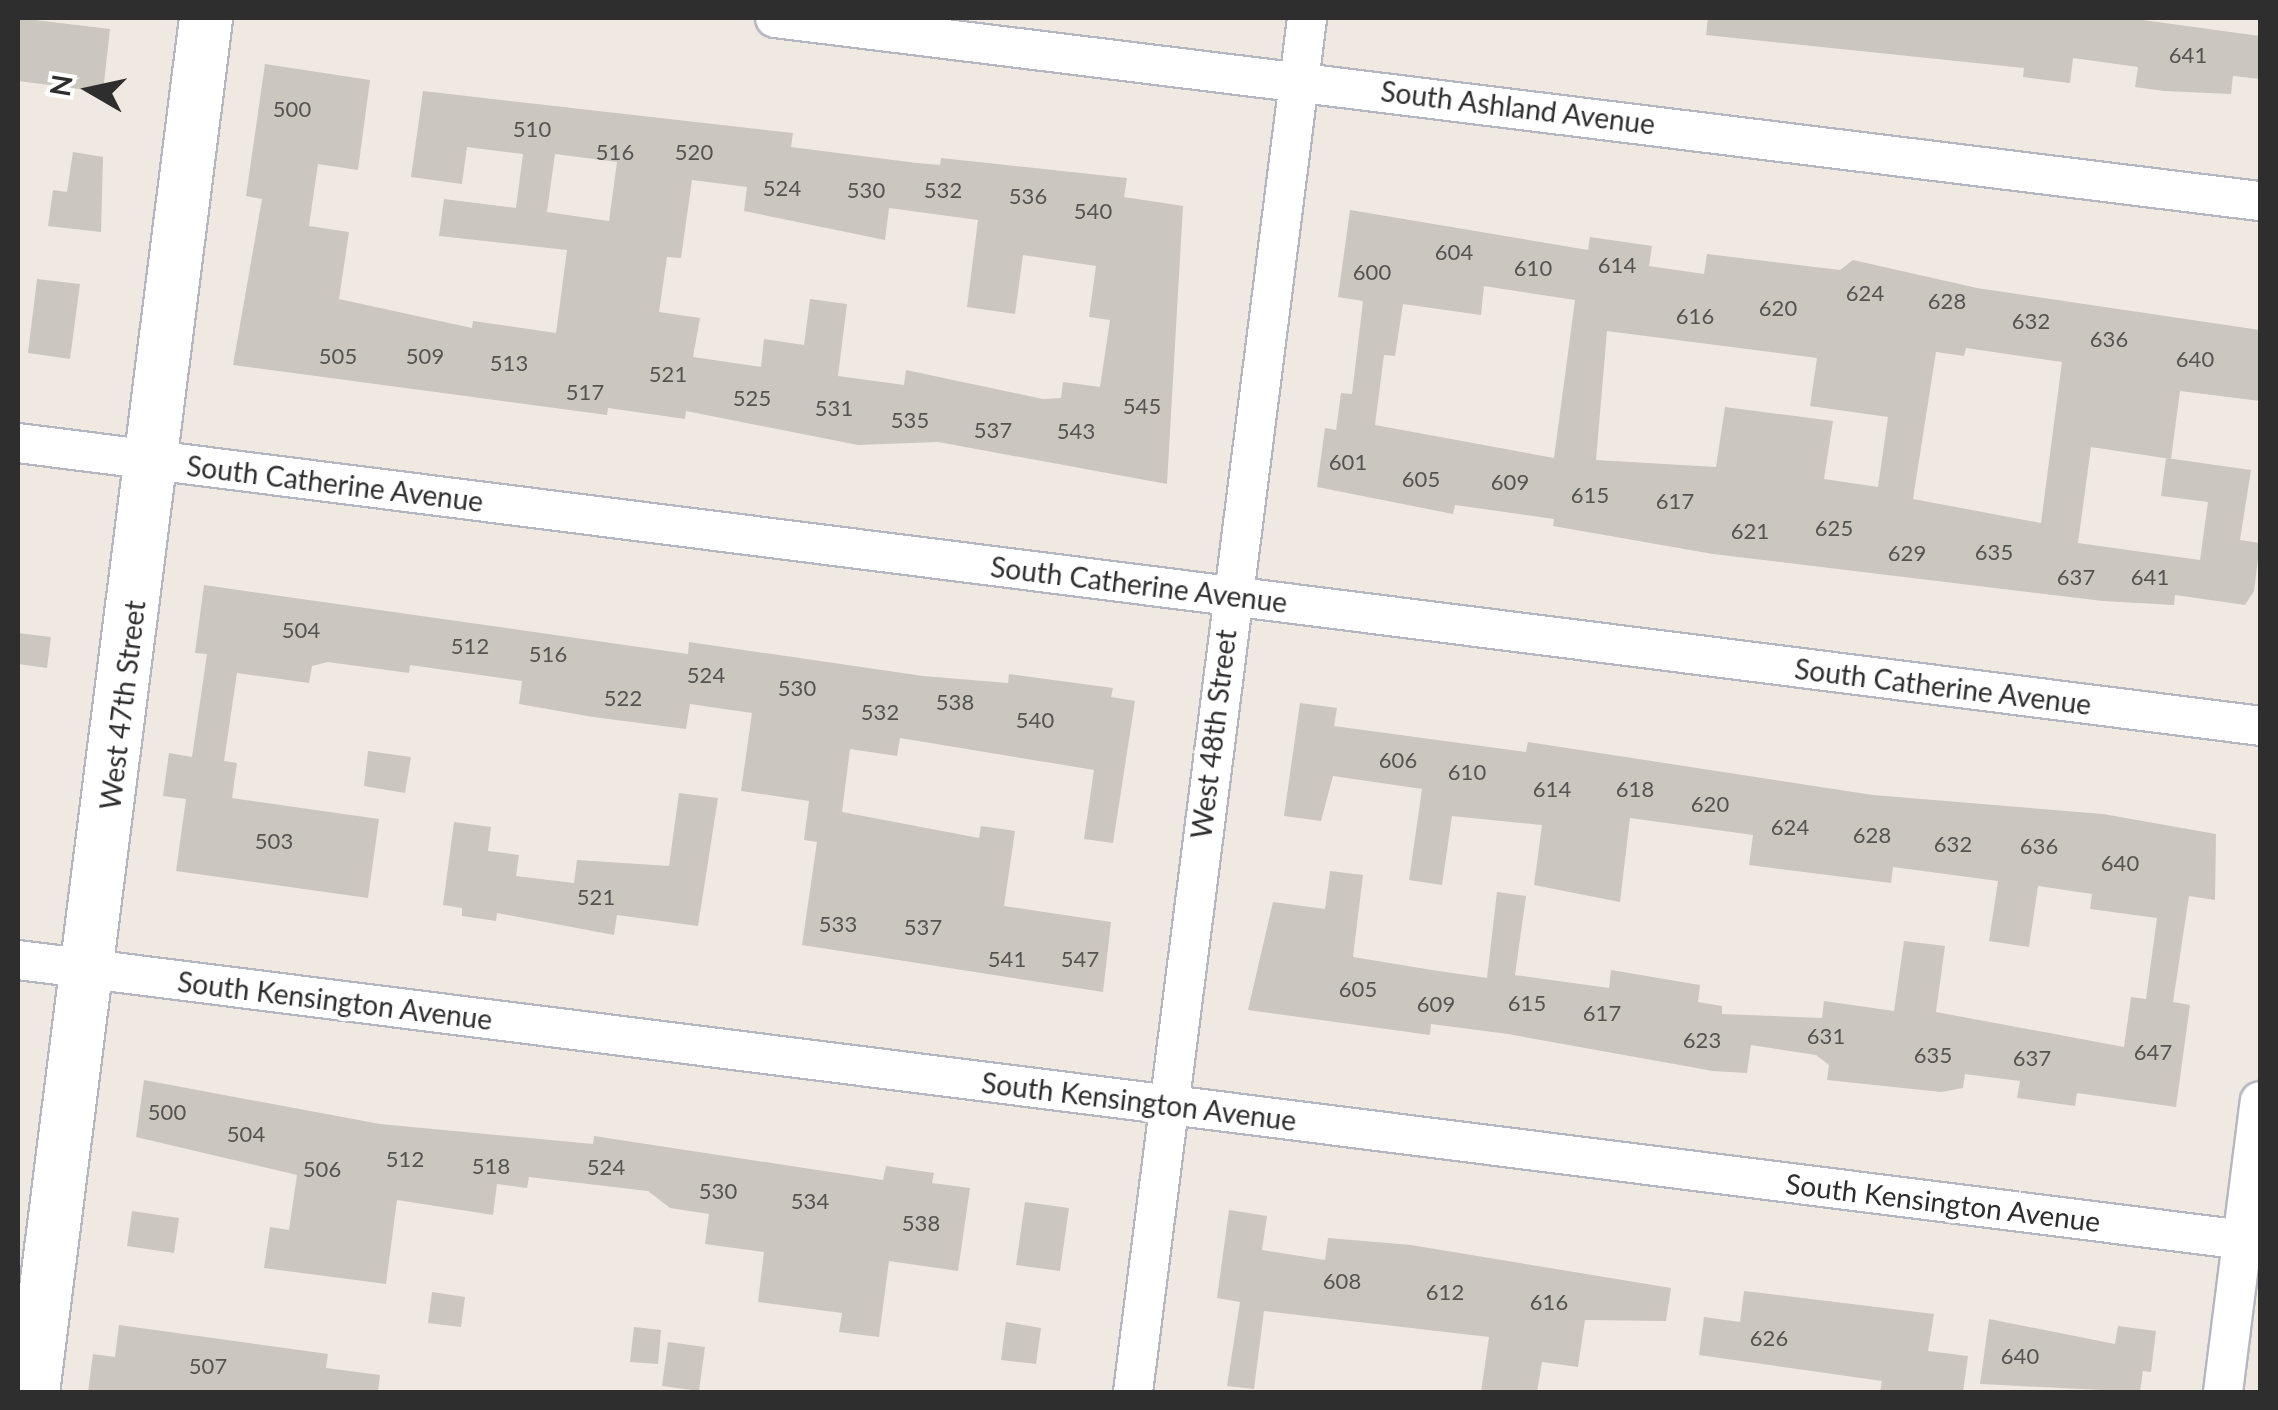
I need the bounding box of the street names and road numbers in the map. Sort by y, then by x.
street label: South Ashland Avenue [1378,73,1658,141]
street label: South Catherine Avenue [184,448,486,518]
street label: South Catherine Avenue [988,549,1290,619]
street label: West 47th Street [92,598,152,812]
street label: West 48th Street [1183,627,1243,841]
street label: South Catherine Avenue [1792,651,2094,721]
street label: South Kensington Avenue [175,964,495,1036]
street label: South Kensington Avenue [979,1065,1299,1137]
street label: South Kensington Avenue [1783,1166,2103,1238]

